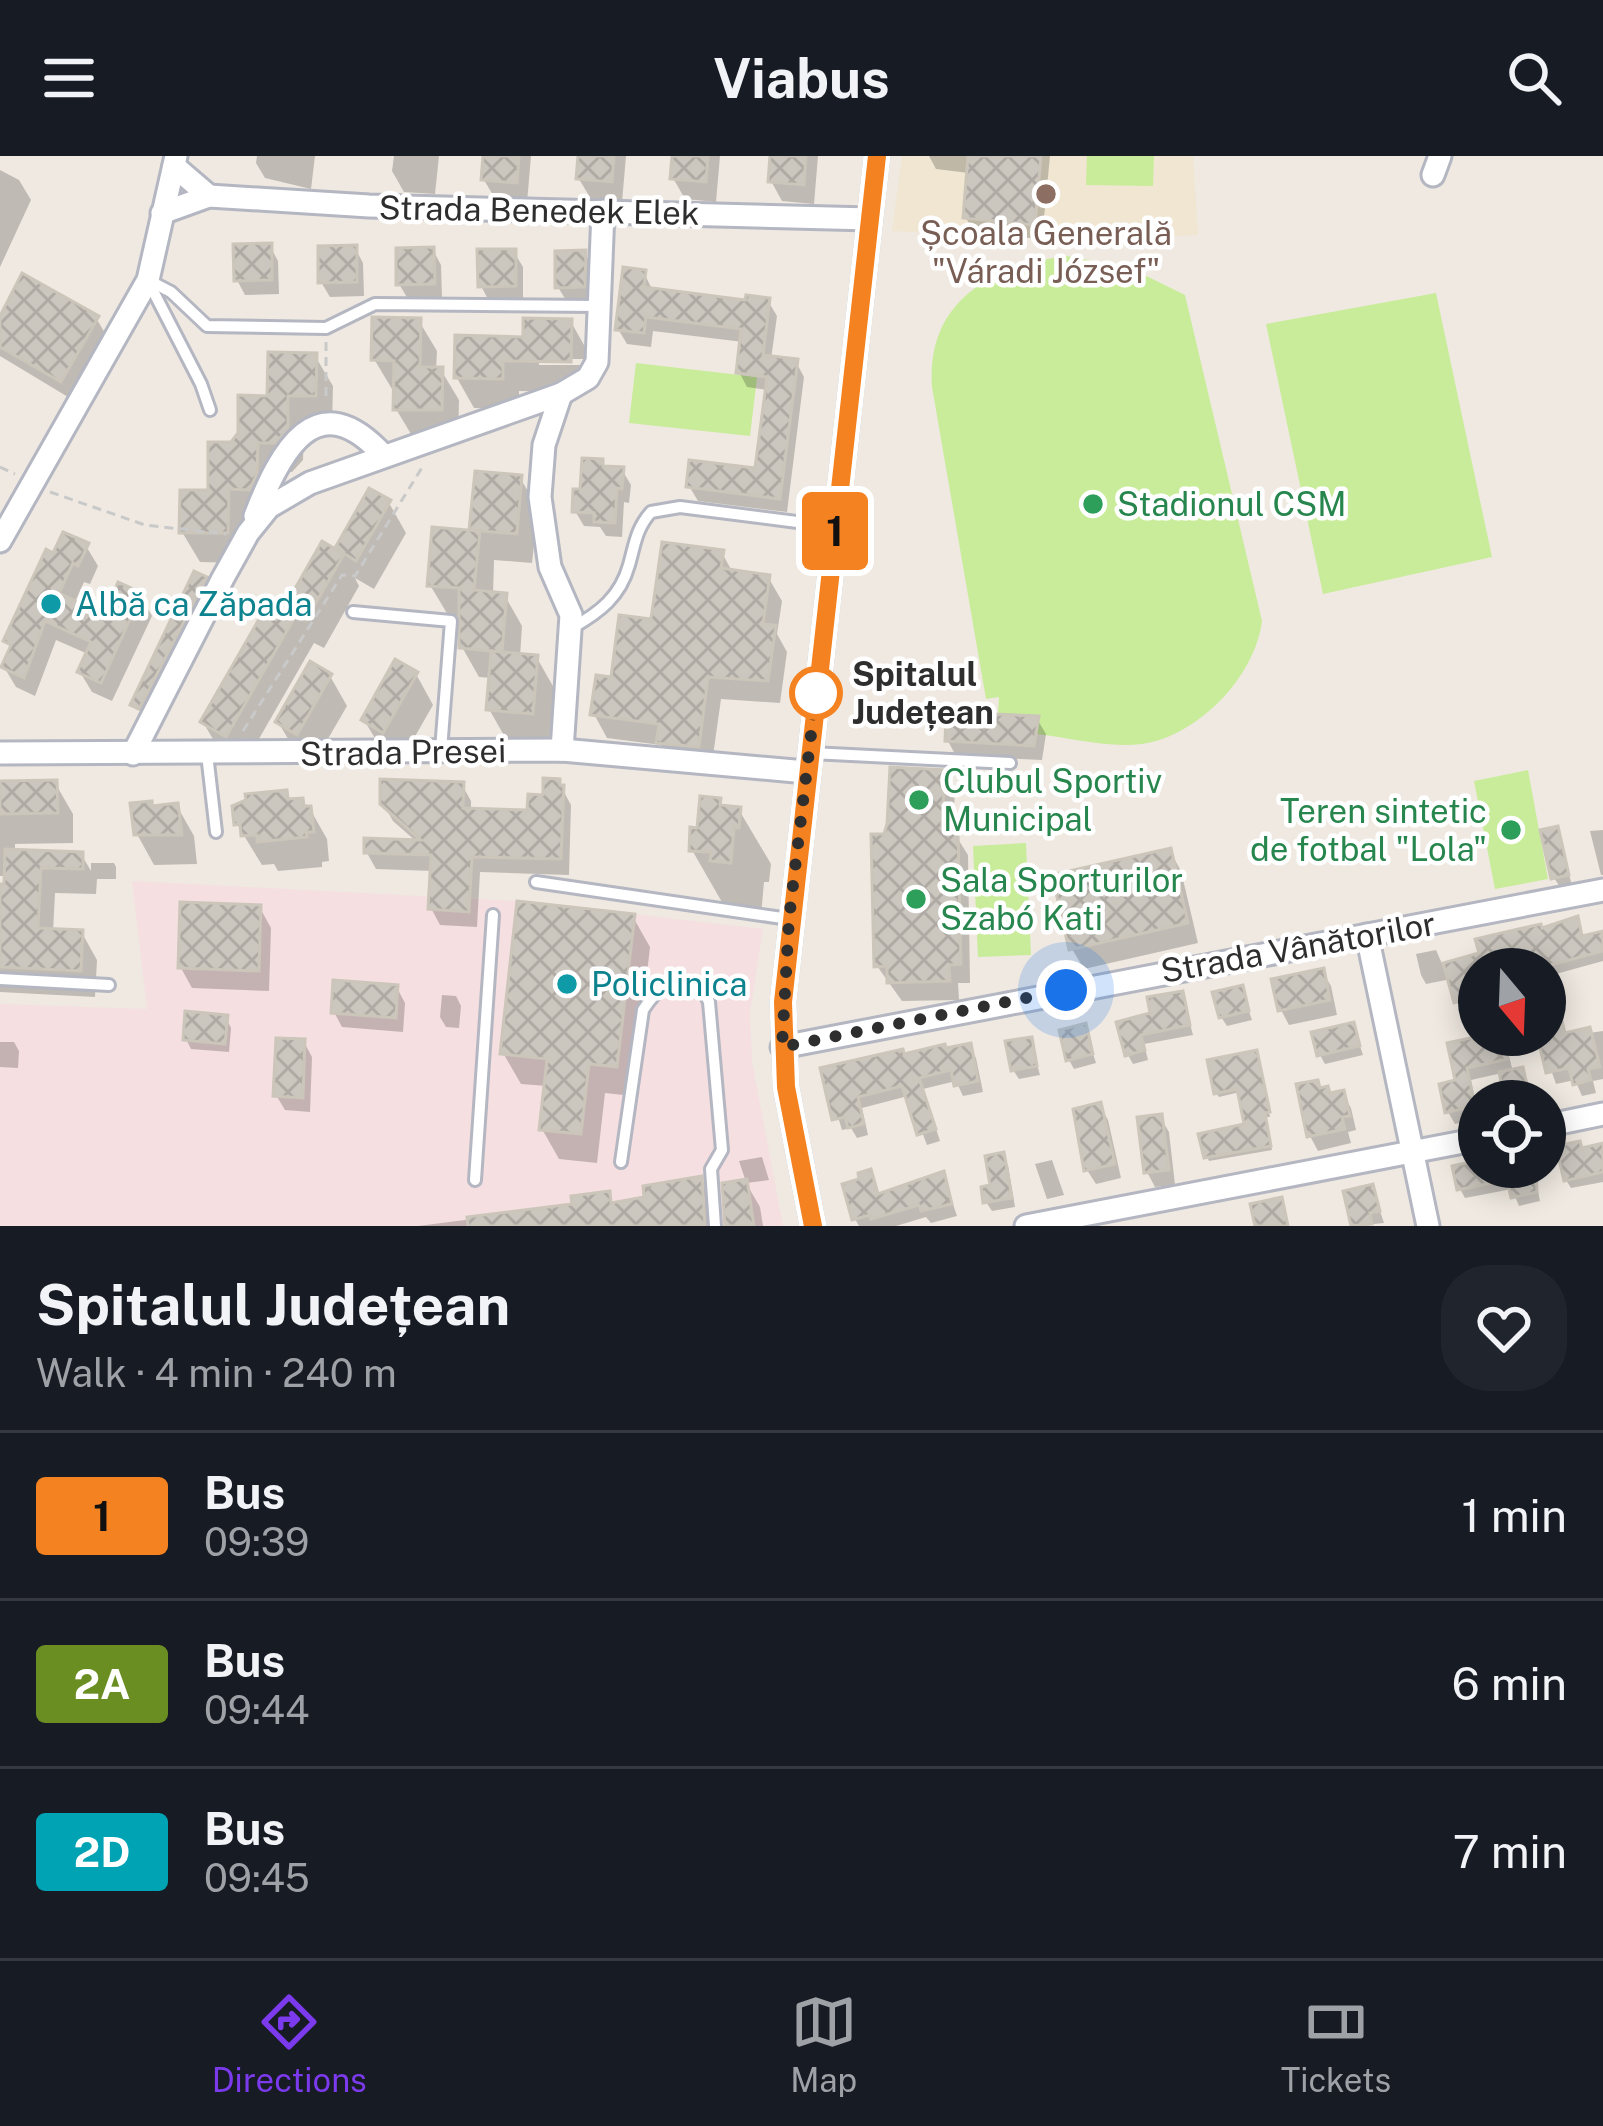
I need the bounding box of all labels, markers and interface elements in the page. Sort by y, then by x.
icon: menu [36,45,102,111]
icon: search [1501,45,1567,111]
text: Viabus [713,47,890,110]
marker: Școala Generală "Váradi József" [1033,181,1059,207]
street label: Strada Benedek Elek [378,188,700,232]
place label: Școala Generală "Váradi József" [920,214,1172,290]
place label: Stadionul CSM [1117,485,1347,523]
marker: Stadionul CSM [1080,491,1106,517]
line badge: 1 [796,492,874,570]
text: 1 [826,506,844,555]
place label: Albă ca Zăpada [75,585,313,623]
marker: Albă ca Zăpada [38,591,64,617]
place label: Spitalul Județean [852,655,994,731]
marker: Spitalul Județean [791,668,841,718]
street label: Strada Presei [299,731,507,773]
place label: Clubul Sportiv Municipal [943,762,1162,838]
marker: Clubul Sportiv Municipal [906,787,932,813]
place label: Teren sintetic de fotbal "Lola" [1250,792,1487,868]
marker: Teren sintetic de fotbal "Lola" [1498,817,1524,843]
place label: Sala Sporturilor Szabó Kati [940,861,1183,937]
marker: Sala Sporturilor Szabó Kati [903,886,929,912]
street label: Strada Vânătorilor [1157,904,1439,990]
north arrow [1458,948,1566,1056]
map controls [1458,948,1566,1188]
your location [1036,960,1096,1020]
place label: Policlinica [591,965,748,1003]
marker: Policlinica [554,971,580,997]
button: locate [1458,1080,1566,1188]
button: heart [1441,1265,1567,1391]
text: Spitalul Județean [36,1271,510,1338]
text: Walk · 4 min · 240 m [36,1350,397,1396]
text: Bus [204,1466,285,1519]
text: 1 min [1461,1489,1567,1542]
text: 1 [93,1491,111,1540]
text: 09:39 [204,1519,309,1565]
text: Bus [204,1634,285,1687]
text: 6 min [1452,1657,1567,1710]
text: 2A [73,1659,131,1708]
text: 09:44 [204,1687,310,1733]
text: Bus [204,1802,285,1855]
text: 7 min [1453,1825,1567,1878]
text: 2D [74,1827,130,1876]
text: 09:45 [204,1855,310,1901]
tab: Directions [212,1989,367,2099]
tab: Map [790,1989,857,2099]
tab: Tickets [1281,1989,1391,2099]

